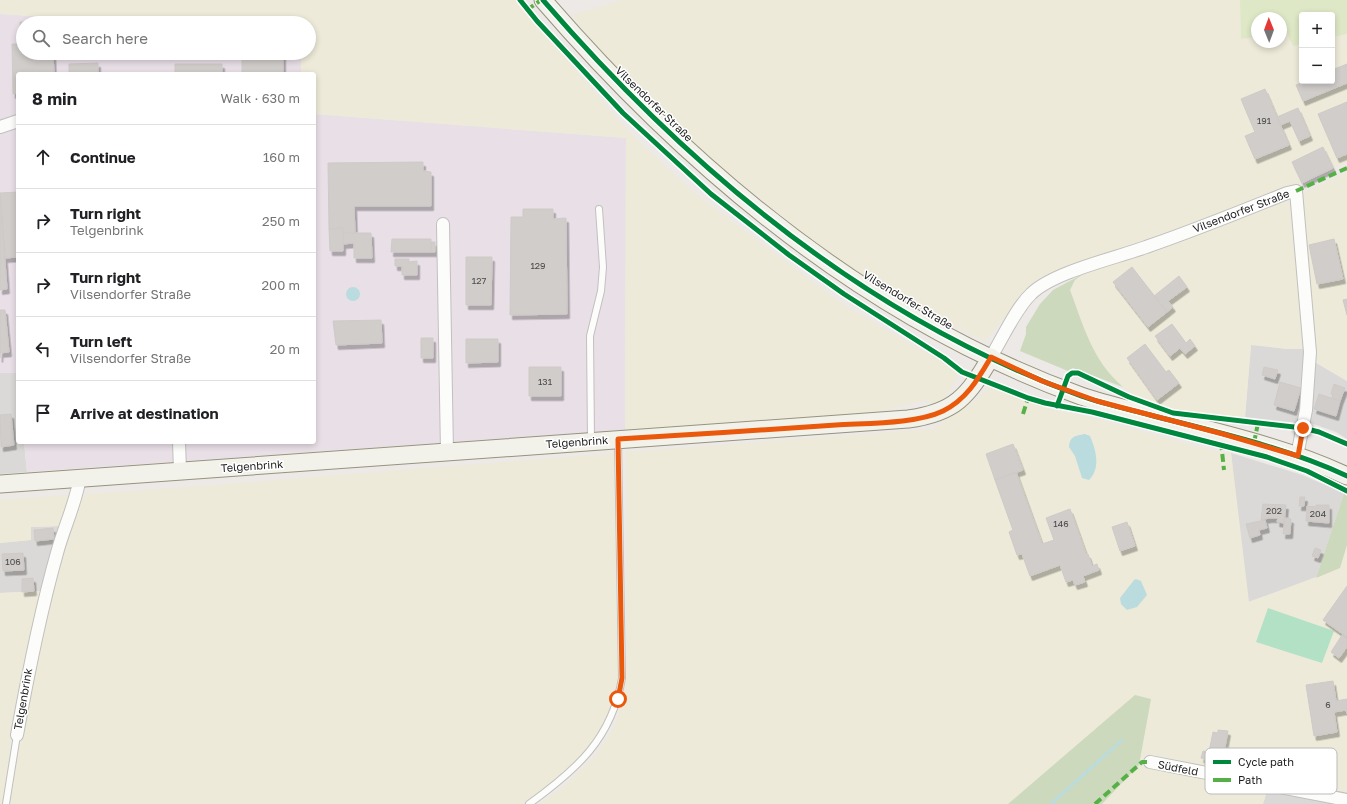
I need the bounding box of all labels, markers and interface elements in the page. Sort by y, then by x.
north arrow [1251,12,1287,48]
map controls [1299,12,1335,84]
button: + [1299,12,1335,48]
search box [16,16,316,60]
icon: search [30,27,52,49]
text: Search here [62,29,148,47]
button: − [1299,48,1335,84]
street label: Vilsendorfer Straße [613,63,696,144]
text: 8 min [32,88,77,109]
text: Walk · 630 m [221,90,300,106]
house number: 191 [1257,115,1272,126]
icon: ahead [32,146,54,168]
text: Continue [70,148,136,166]
text: 160 m [263,149,300,165]
street label: Vilsendorfer Straße [1191,186,1291,235]
text: Turn right [70,204,141,222]
icon: right [32,210,54,232]
text: 250 m [262,213,300,229]
text: Telgenbrink [70,222,144,238]
house number: 129 [530,260,546,271]
text: Turn right [70,268,141,286]
street label: Vilsendorfer Straße [861,268,955,332]
icon: right [32,274,54,296]
house number: 127 [472,275,486,286]
text: 200 m [262,277,300,293]
text: Vilsendorfer Straße [70,286,191,302]
text: Turn left [70,332,132,350]
icon: left [32,338,54,360]
text: 20 m [270,341,300,357]
text: Vilsendorfer Straße [70,350,191,366]
house number: 131 [538,376,553,387]
icon: arrive [32,402,54,424]
text: Arrive at destination [70,404,219,422]
route end [1294,419,1312,437]
street label: Telgenbrink [545,433,609,450]
street label: Telgenbrink [220,457,284,474]
house number: 202 [1266,505,1282,516]
house number: 204 [1310,508,1327,519]
house number: 146 [1053,518,1069,529]
house number: 106 [5,556,21,567]
street label: Telgenbrink [11,667,34,731]
route start [609,690,627,708]
house number: 6 [1325,699,1331,710]
legend [1205,748,1337,794]
text: Cycle path [1238,755,1294,768]
street label: Südfeld [1157,757,1199,778]
text: Path [1238,773,1262,786]

